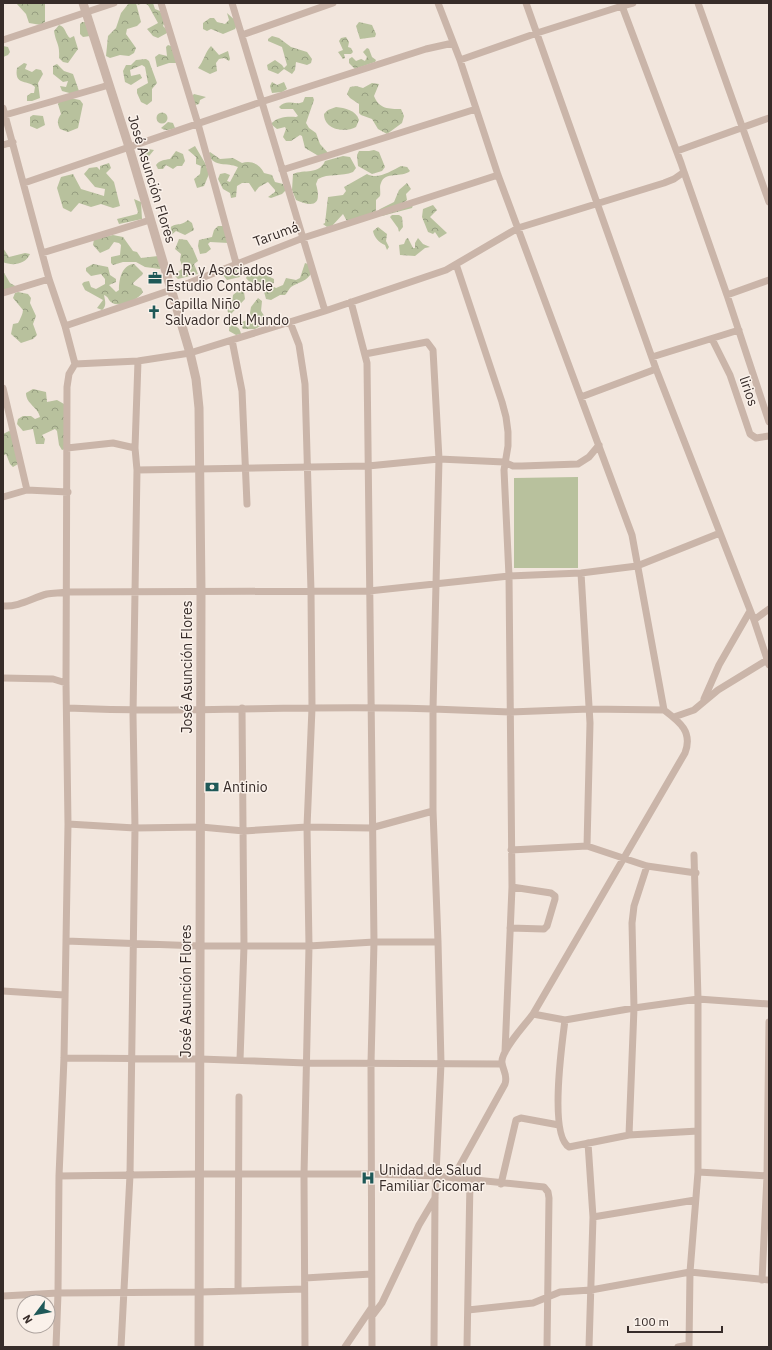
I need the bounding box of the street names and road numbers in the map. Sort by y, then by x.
street label: José Asunción Flores [124,113,180,245]
street label: Tarumá [251,217,302,251]
street label: lirios [736,374,763,409]
street label: José Asunción Flores [178,600,196,734]
street label: José Asunción Flores [177,924,195,1058]

